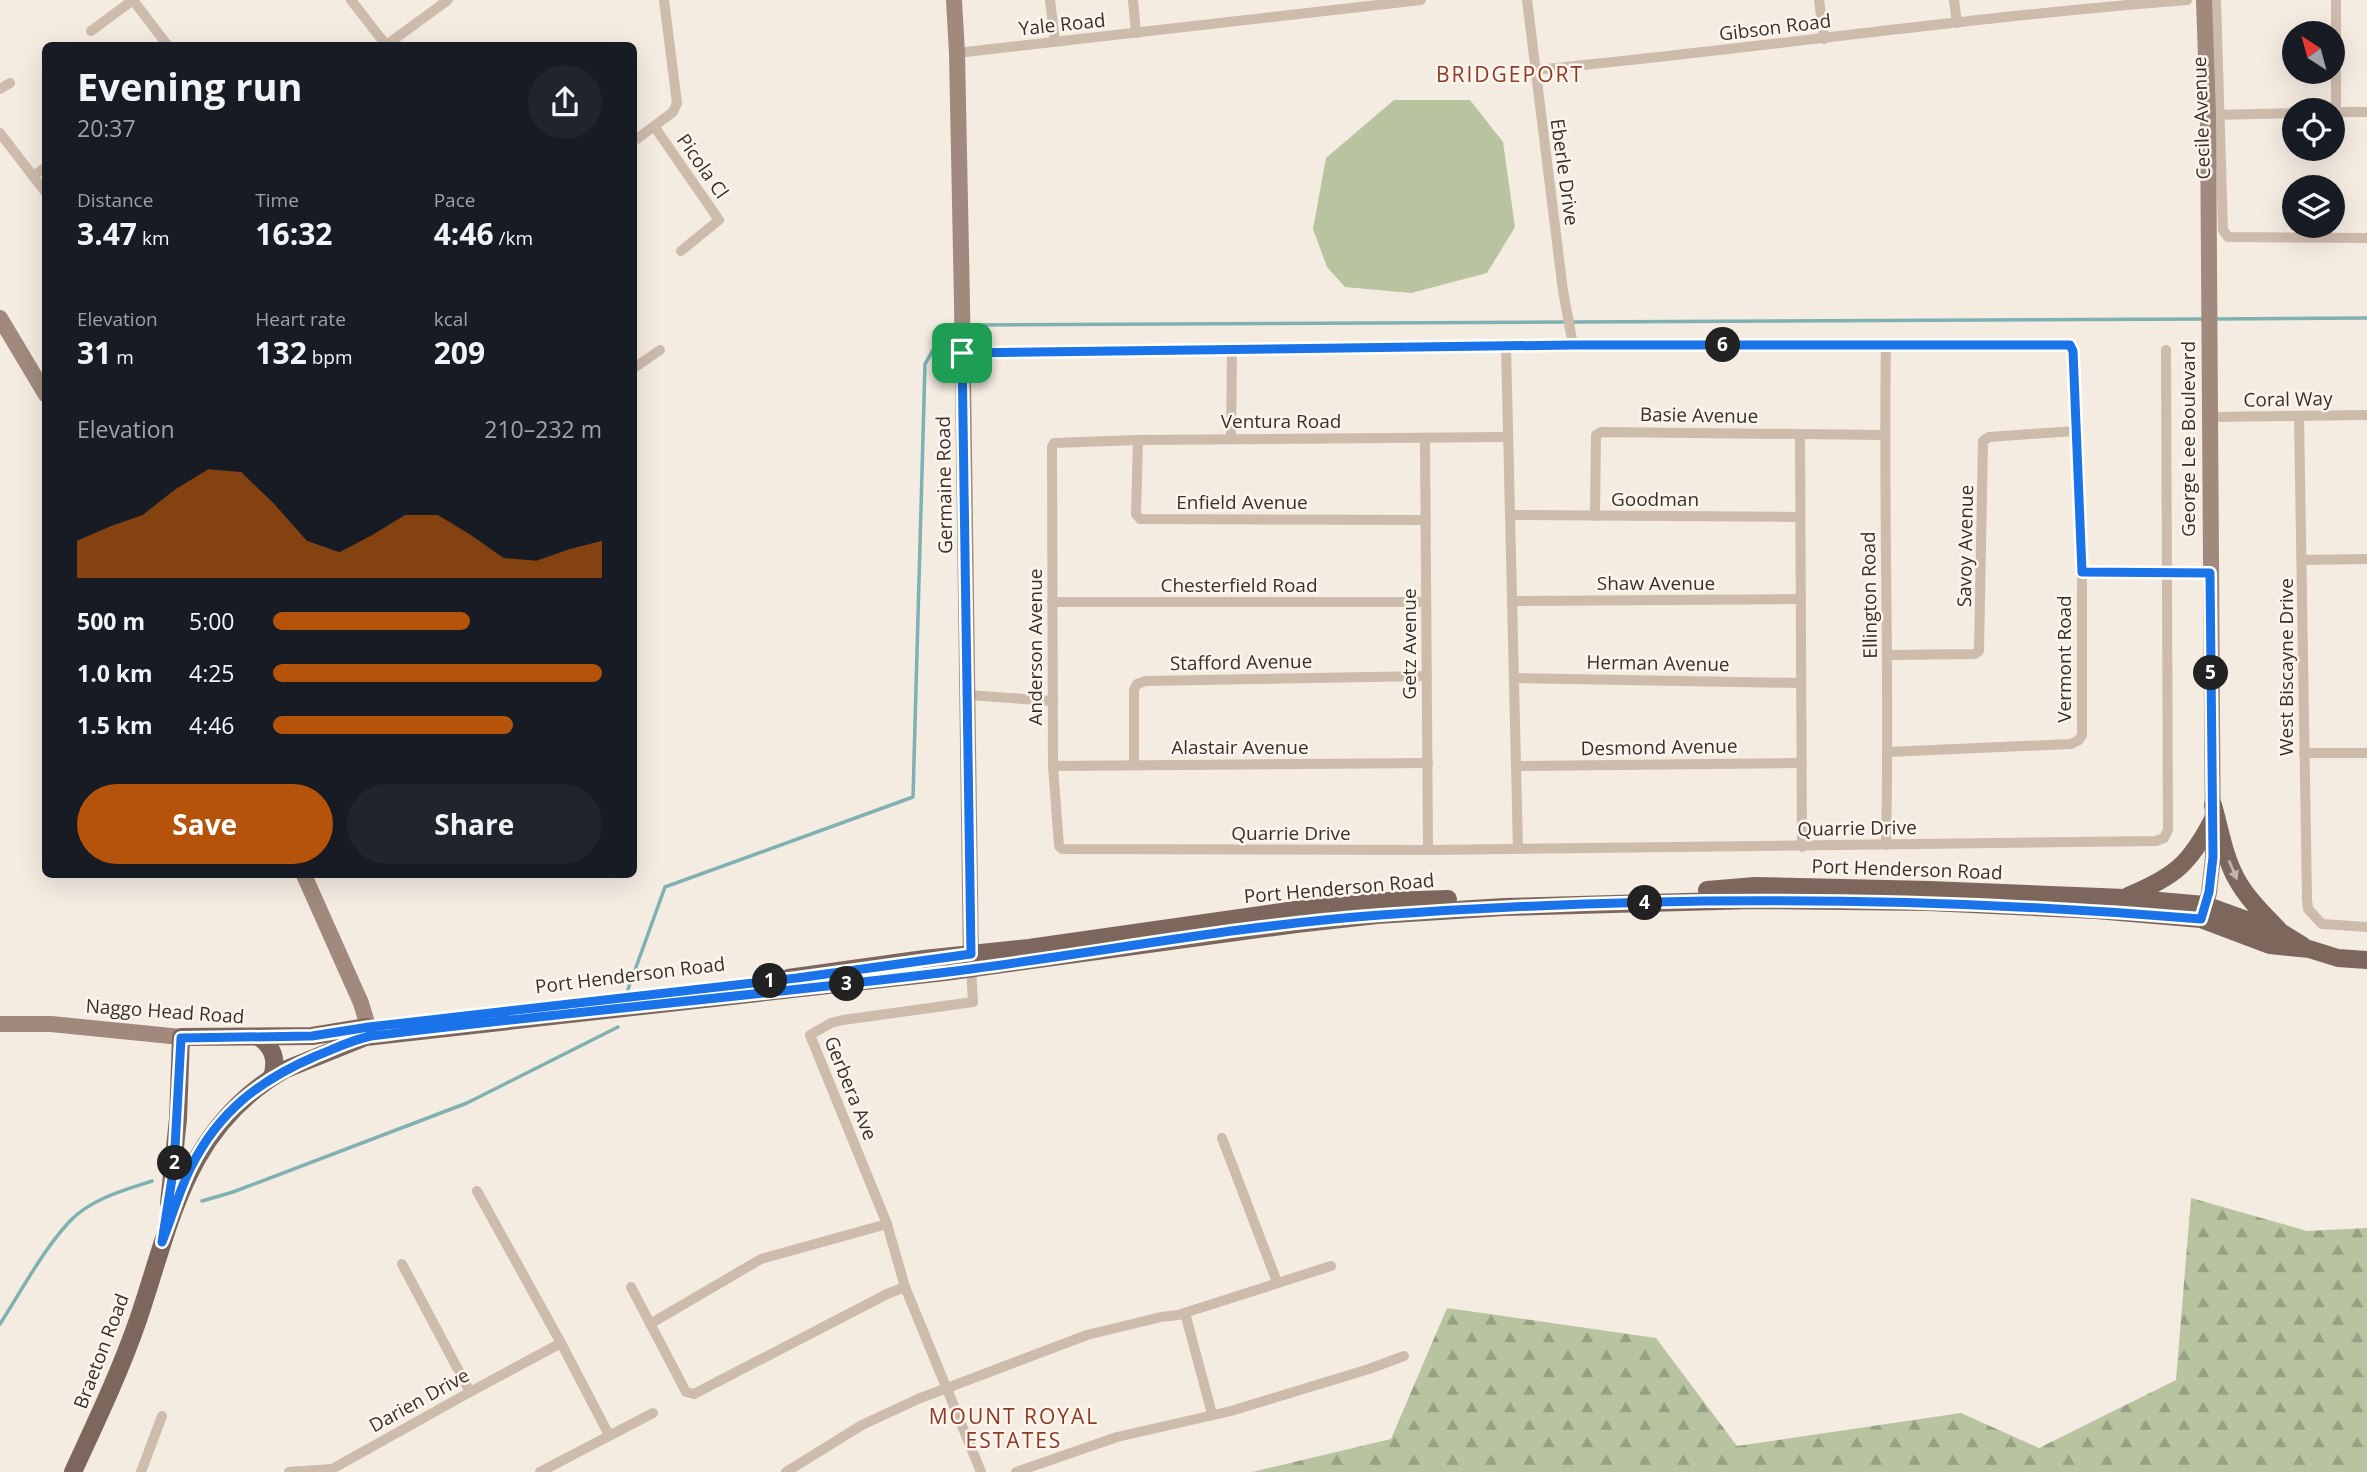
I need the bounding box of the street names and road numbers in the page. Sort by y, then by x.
street label: Yale Road [1017,7,1107,41]
street label: Gibson Road [1718,7,1832,47]
street label: Cecile Avenue [2186,56,2216,180]
street label: Eberle Drive [1545,117,1585,227]
street label: Picola Cl [671,128,735,204]
street label: George Lee Boulevard [2175,341,2201,537]
street label: Coral Way [2243,385,2333,413]
street label: Basie Avenue [1640,401,1758,429]
street label: Ventura Road [1221,408,1341,434]
street label: Germaine Road [930,416,958,554]
street label: Savoy Avenue [1951,485,1979,607]
street label: Goodman [1611,486,1699,512]
street label: Enfield Avenue [1176,489,1308,515]
street label: Ellington Road [1855,531,1883,659]
street label: Anderson Avenue [1022,569,1048,725]
street label: Shaw Avenue [1597,570,1715,596]
street label: Chesterfield Road [1160,572,1318,598]
street label: West Biscayne Drive [2273,578,2299,756]
street label: Getz Avenue [1396,588,1422,700]
street label: Vermont Road [2051,595,2077,723]
street label: Stafford Avenue [1170,648,1312,676]
street label: Herman Avenue [1586,649,1730,677]
street label: Desmond Avenue [1580,733,1738,761]
street label: Alastair Avenue [1171,734,1309,760]
street label: Quarrie Drive [1797,814,1917,842]
street label: Quarrie Drive [1231,820,1351,846]
street label: Port Henderson Road [1811,853,2003,885]
street label: Port Henderson Road [1243,867,1435,909]
street label: Port Henderson Road [534,950,726,1000]
street label: Naggo Head Road [85,992,245,1030]
street label: Gerbera Ave [818,1032,884,1144]
street label: Braeton Road [67,1290,135,1412]
street label: Darien Drive [364,1362,474,1438]

